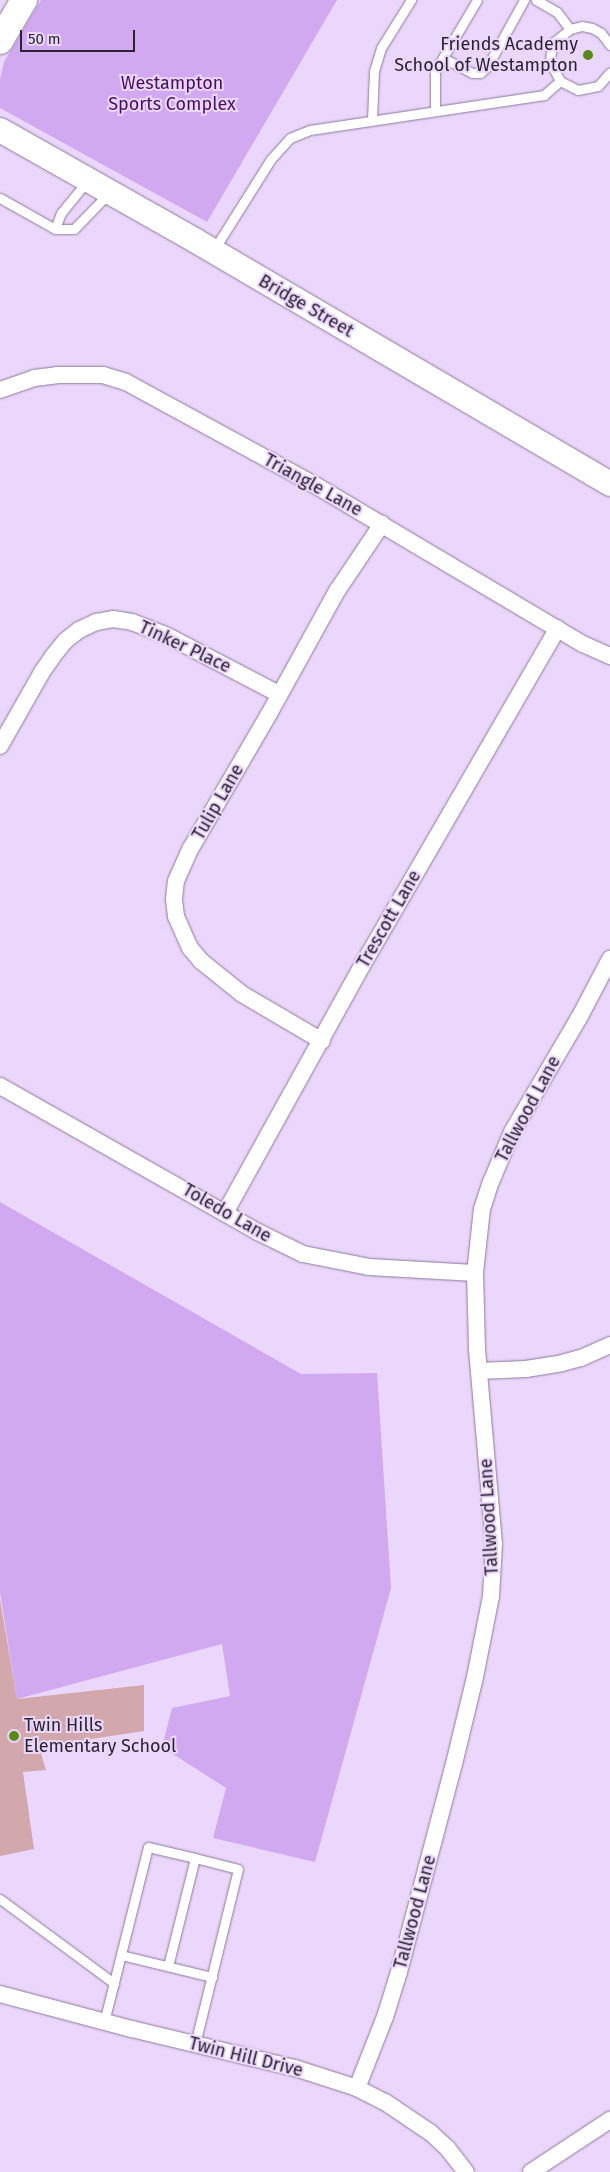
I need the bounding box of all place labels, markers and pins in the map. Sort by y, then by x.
place label: Friends Academy School of Westampton [394,34,578,76]
marker: Friends Academy School of Westampton [582,49,594,61]
place label: Twin Hills Elementary School [24,1715,176,1758]
marker: Twin Hills Elementary School [8,1730,20,1742]

